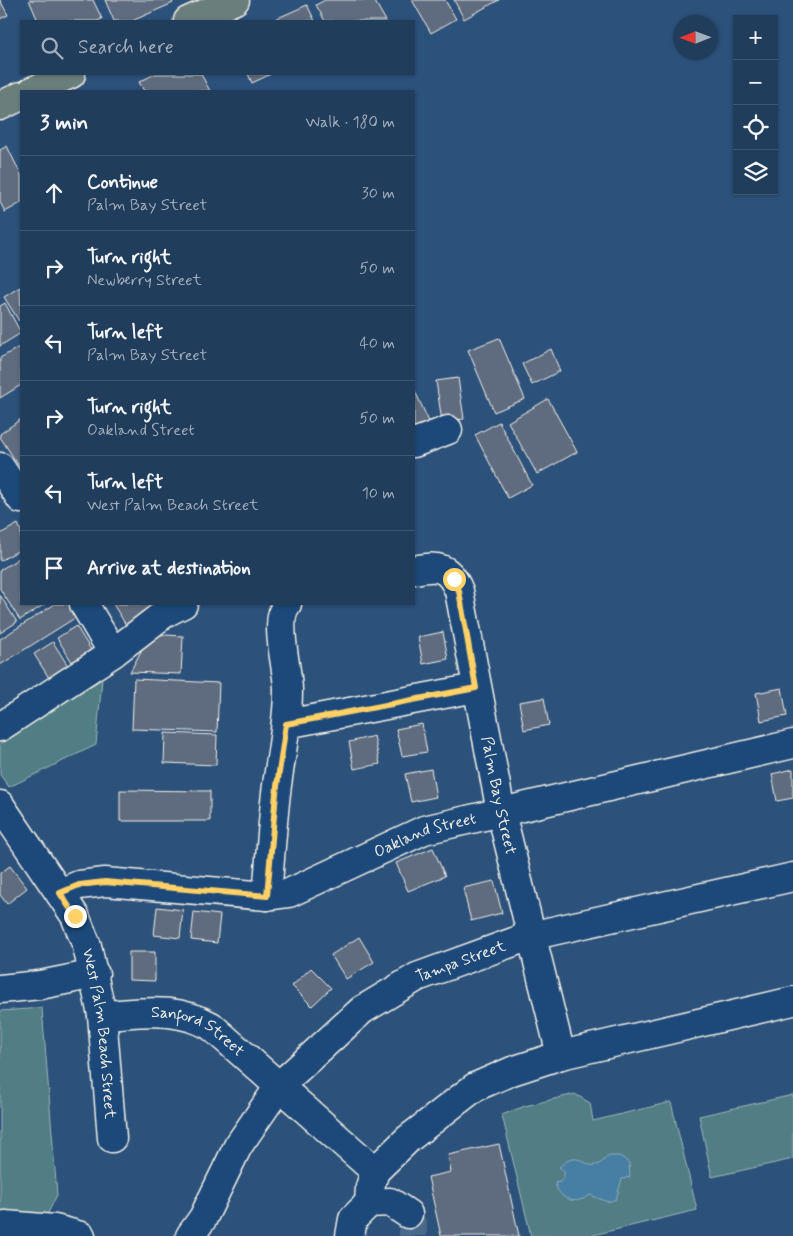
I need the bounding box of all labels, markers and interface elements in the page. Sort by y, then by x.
north arrow [673,15,718,60]
map controls [733,15,778,195]
button: + [733,15,778,60]
search box [20,20,415,75]
icon: search [38,34,66,62]
text: Search here [78,35,174,60]
button: − [733,60,778,105]
button: locate [733,105,778,150]
text: 3 min [40,109,88,137]
text: Walk · 180 m [306,112,395,133]
button: layers [733,150,778,195]
text: Continue [87,170,158,195]
icon: ahead [40,179,68,207]
text: 30 m [362,183,395,204]
text: Palm Bay Street [87,195,207,216]
text: Turn right [87,245,171,270]
icon: right [40,254,68,282]
text: 50 m [359,258,395,279]
text: Newberry Street [87,270,202,291]
text: Turn left [87,320,163,345]
icon: left [40,329,68,357]
text: 40 m [359,333,395,354]
text: Palm Bay Street [87,345,207,366]
text: Turn right [87,395,171,420]
icon: right [40,404,68,432]
text: 50 m [359,408,395,429]
text: Oakland Street [87,420,194,441]
text: Turn left [87,470,163,495]
icon: left [40,479,68,507]
text: 10 m [362,483,395,504]
text: West Palm Beach Street [87,495,259,516]
icon: arrive [40,554,68,582]
text: Arrive at destination [87,556,251,581]
route start [443,568,466,591]
street label: Palm Bay Street [476,735,522,857]
street label: Oakland Street [370,808,478,862]
route end [64,905,87,928]
street label: Tampa Street [413,935,509,987]
street label: West Palm Beach Street [77,947,121,1120]
street label: Sanford Street [151,1002,249,1062]

